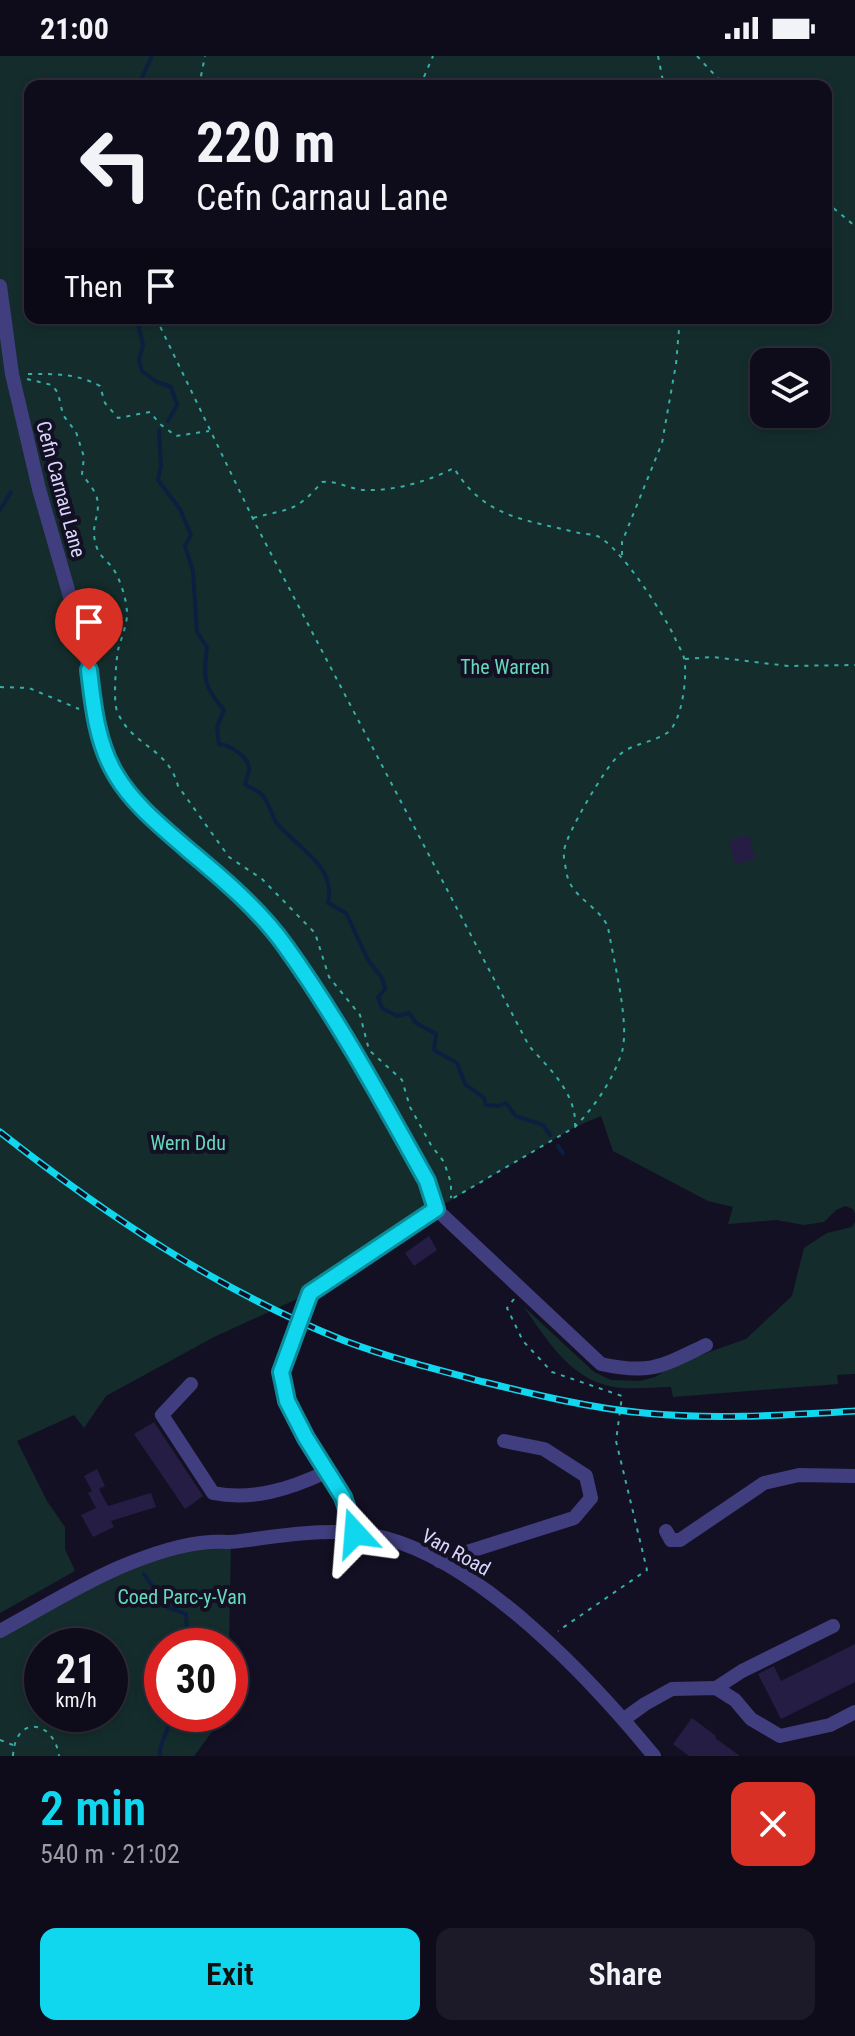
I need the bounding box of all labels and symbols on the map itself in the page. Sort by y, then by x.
street label: Cefn Carnau Lane [31,418,91,560]
pin [55,588,123,670]
park label: The Warren [460,655,550,679]
park label: Wern Ddu [150,1131,226,1155]
position arrow [313,1491,397,1575]
street label: Van Road [417,1523,495,1581]
park label: Coed Parc-y-Van [117,1585,247,1609]
speed limit sign: 30 [144,1628,248,1732]

